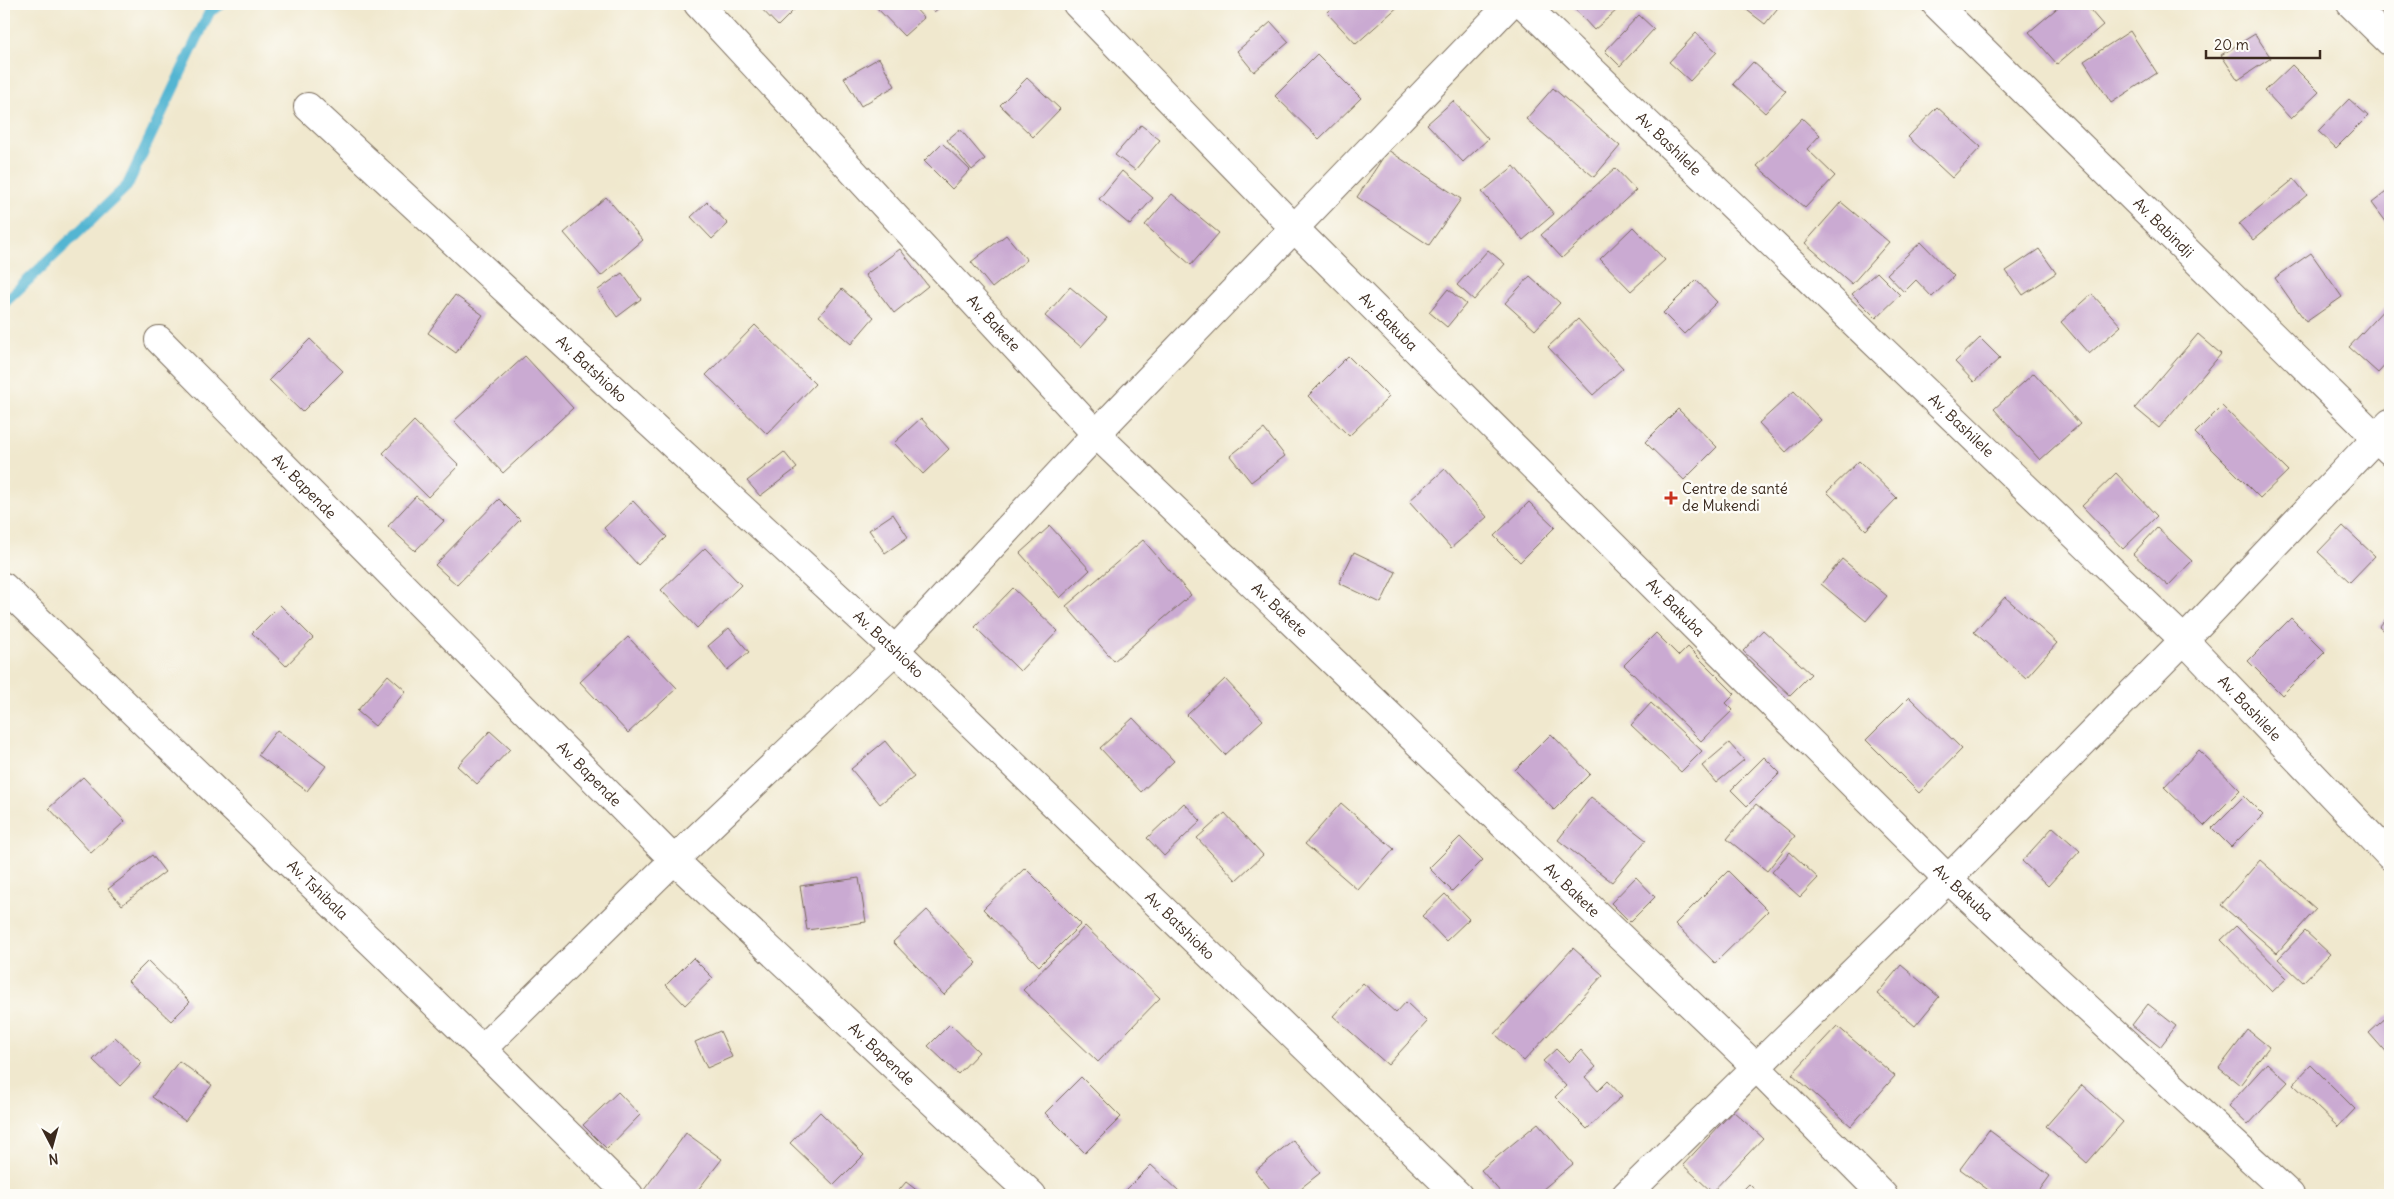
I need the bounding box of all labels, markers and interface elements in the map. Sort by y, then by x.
scale bar [2206,28,2320,60]
text: 20 m [2214,35,2249,54]
street label: Av. Bashilele [1632,108,1706,179]
street label: Av. Babindji [2129,194,2198,261]
street label: Av. Bakuba [1355,288,1422,355]
street label: Av. Bakete [963,291,1025,355]
street label: Av. Batshioko [552,331,631,406]
street label: Av. Bashilele [1925,389,1998,461]
street label: Av. Bapende [268,450,341,522]
place label: Centre de santé de Mukendi [1682,479,1788,515]
marker: Centre de santé de Mukendi [1664,491,1678,505]
street label: Av. Bakuba [1643,574,1709,641]
street label: Av. Bakete [1248,578,1312,641]
street label: Av. Batshioko [850,606,928,682]
street label: Av. Bashilele [2214,671,2285,745]
street label: Av. Bapende [553,737,626,810]
street label: Av. Tshibala [283,856,353,924]
street label: Av. Bakete [1540,859,1604,921]
street label: Av. Bakuba [1930,860,1998,925]
street label: Av. Batshioko [1141,887,1219,963]
street label: Av. Bapende [845,1018,919,1089]
north arrow [28,1122,78,1172]
text: N [48,1149,59,1168]

